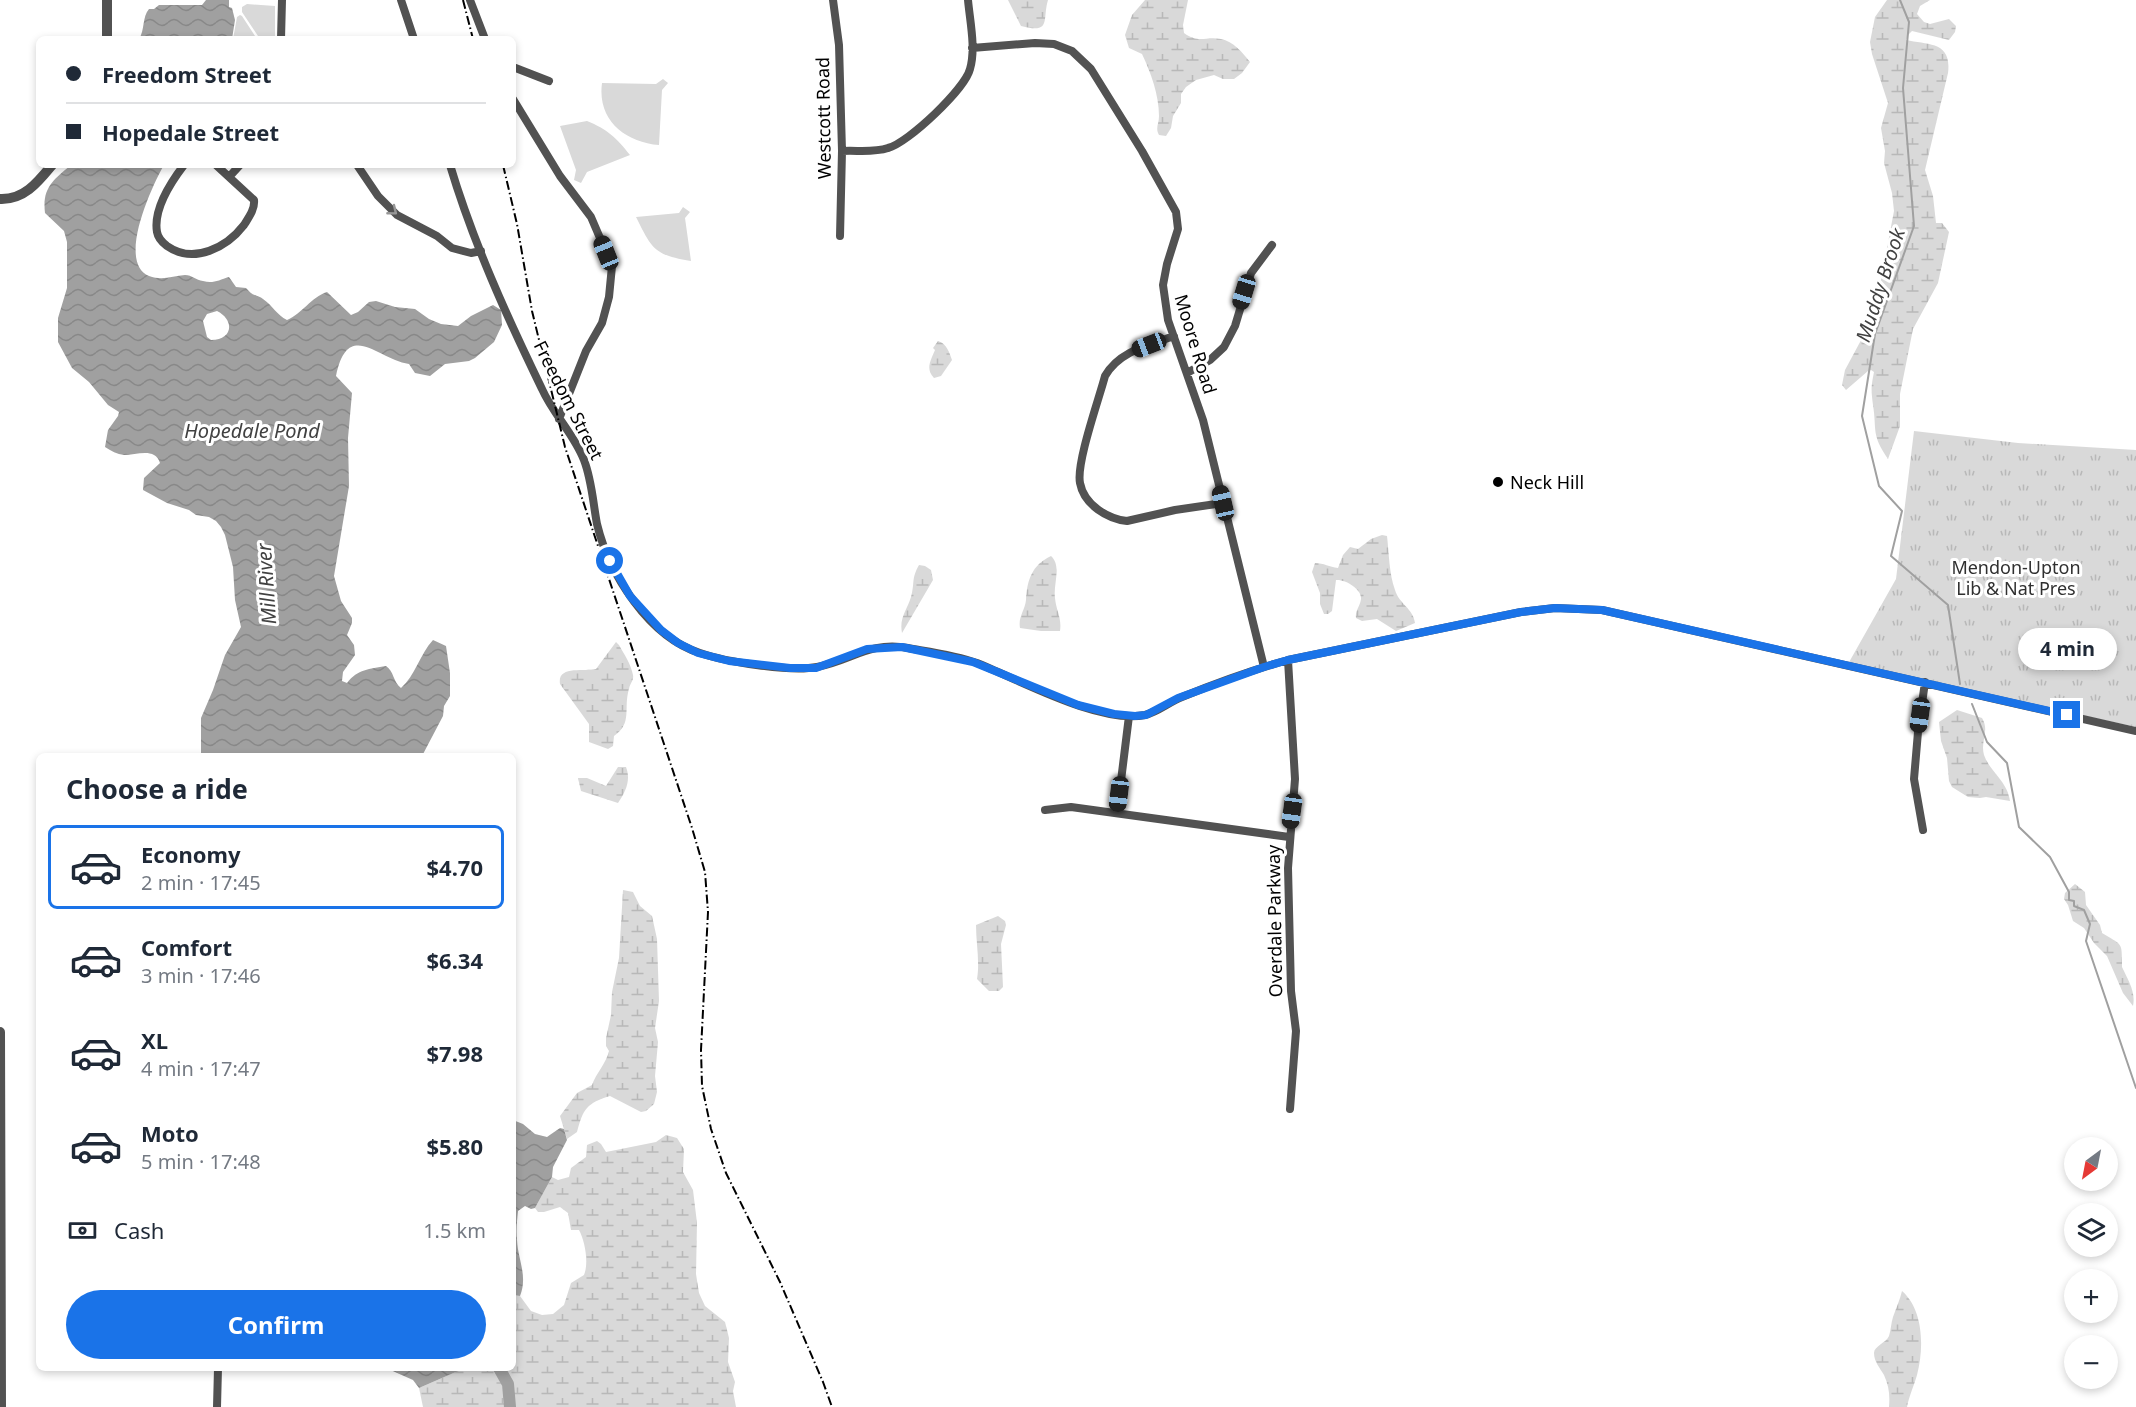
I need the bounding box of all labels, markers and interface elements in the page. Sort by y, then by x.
street label: Westcott Road [810,57,836,179]
text: Freedom Street [102,59,271,89]
text: Hopedale Street [102,117,279,147]
one-way arrow [386,203,397,214]
water label: Muddy Brook [1849,224,1911,345]
car [591,233,621,273]
car [1230,272,1258,312]
street label: Moore Road [1169,291,1223,397]
car [1129,330,1169,360]
street label: Freedom Street [529,336,610,464]
water label: Hopedale Pond [184,417,320,444]
place label: Neck Hill [1510,470,1584,494]
marker: Neck Hill [1491,475,1505,489]
car [1210,483,1236,523]
water label: Mill River [250,541,282,626]
route start [596,547,623,574]
park label: Mendon-Upton Lib & Nat Pres [1951,555,2081,600]
callout: 4 min [2018,628,2116,670]
text: 4 min [2040,635,2095,662]
car [1909,696,1931,734]
route end [2053,701,2080,728]
text: Choose a ride [66,770,248,807]
car [1108,775,1130,813]
car [1281,792,1303,830]
text: Economy [141,839,240,869]
icon: car [69,840,123,894]
street label: Overdale Parkway [1261,844,1287,997]
text: $4.70 [426,852,483,882]
text: 2 min · 17:45 [141,869,261,896]
text: Comfort [141,932,232,962]
icon: car [69,933,123,987]
text: $6.34 [426,945,483,975]
text: 3 min · 17:46 [141,962,261,989]
text: XL [141,1025,168,1055]
icon: car [69,1026,123,1080]
text: $7.98 [426,1038,483,1068]
text: 4 min · 17:47 [141,1055,261,1082]
text: Moto [141,1118,199,1148]
icon: car [69,1119,123,1173]
text: $5.80 [426,1131,483,1161]
north arrow [2064,1137,2118,1191]
map controls [2064,1137,2118,1389]
text: 5 min · 17:48 [141,1148,261,1175]
button: layers [2064,1203,2118,1257]
icon: cash [66,1214,99,1247]
text: Cash [114,1215,164,1245]
text: 1.5 km [423,1217,486,1244]
button: + [2064,1269,2118,1323]
button: Confirm [66,1290,486,1359]
button: − [2064,1335,2118,1389]

